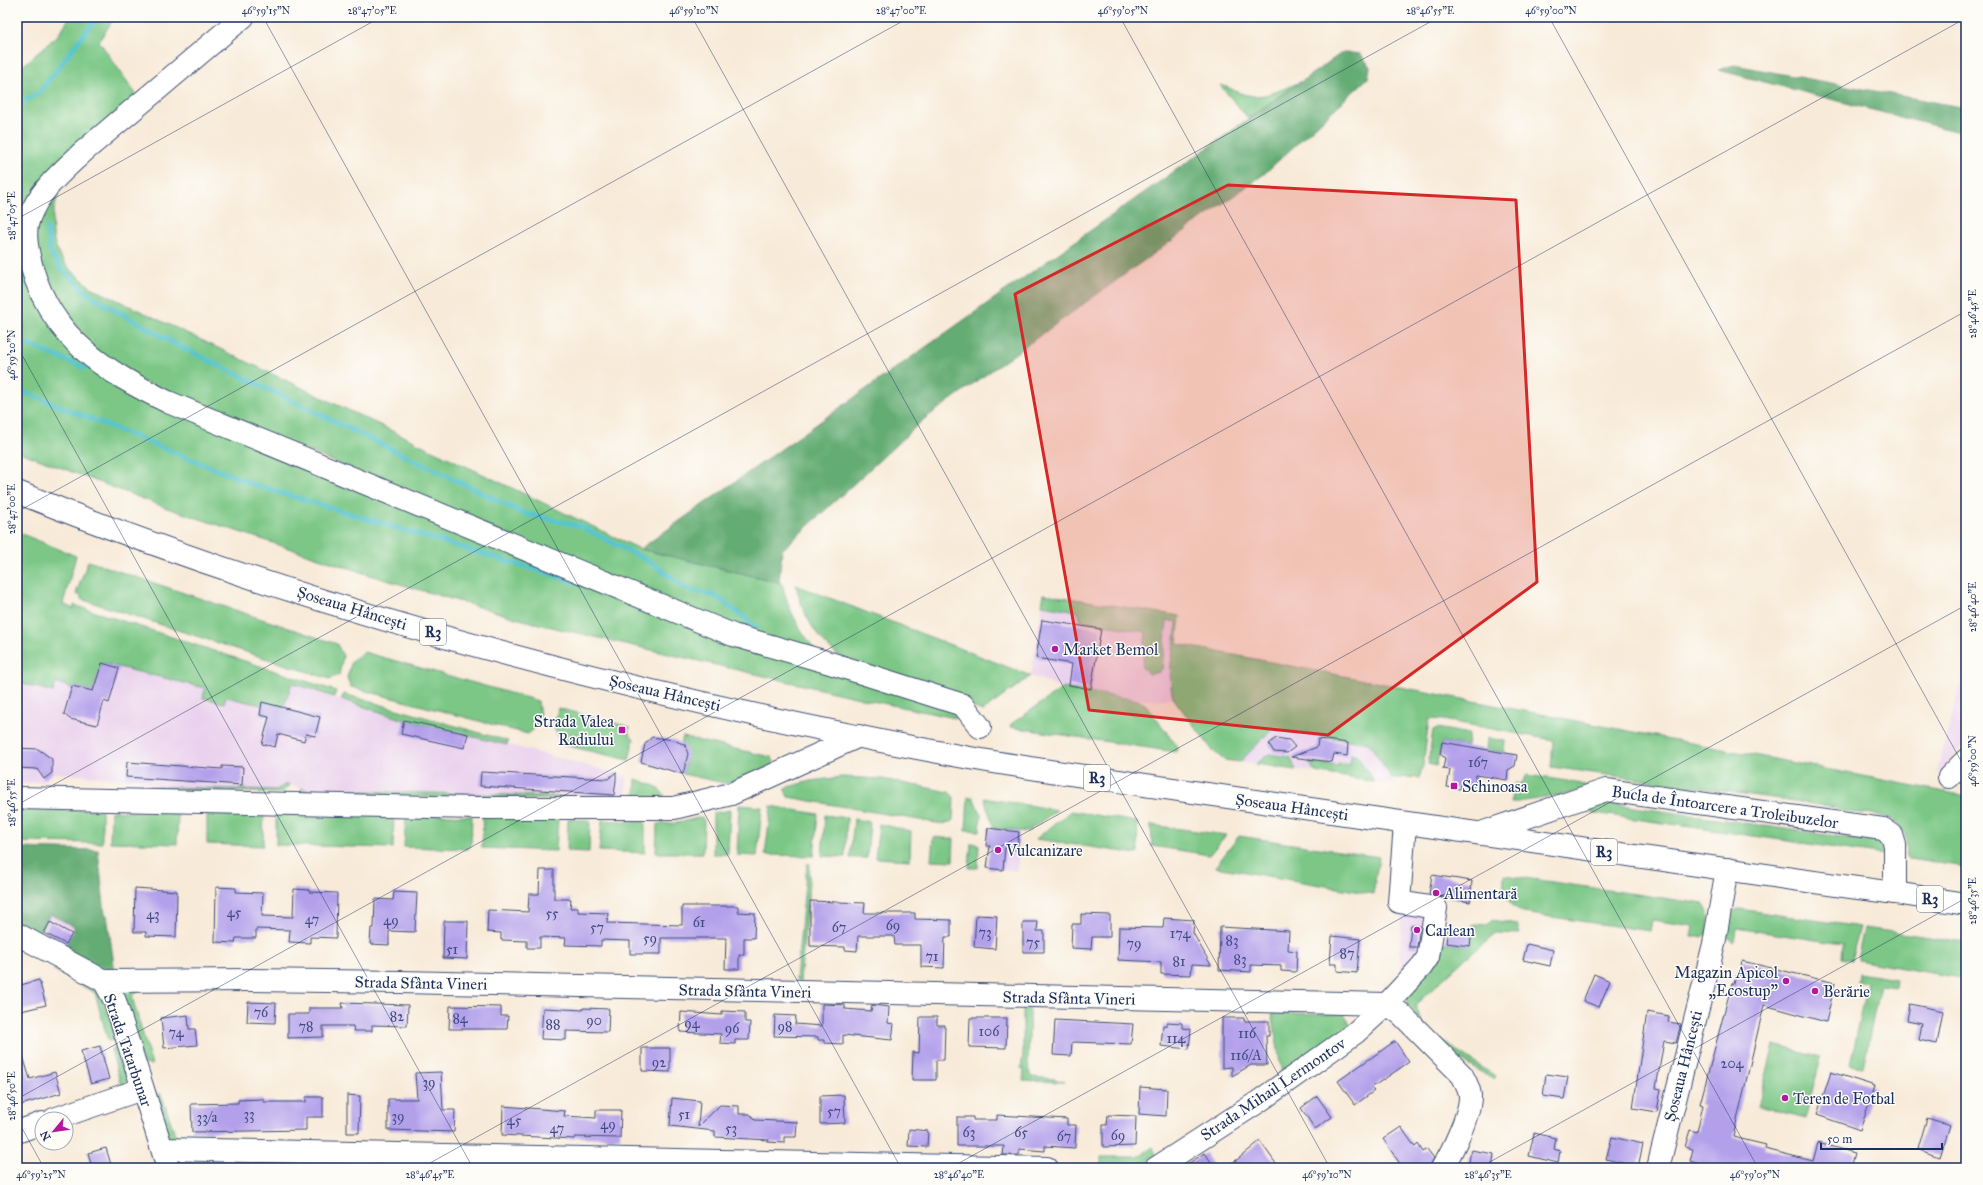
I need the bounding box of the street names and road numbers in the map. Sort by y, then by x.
street label: Șoseaua Hâncești [295,582,410,634]
road number: R3 [420,619,446,645]
street label: Șoseaua Hâncești [607,671,723,715]
road number: R3 [1084,765,1110,791]
street label: Bucla de Întoarcere a Troleibuzelor [1610,781,1840,832]
street label: Șoseaua Hâncești [1234,790,1350,824]
road number: R3 [1591,839,1617,865]
road number: R3 [1917,886,1943,912]
street label: Strada Sfânta Vineri [354,972,488,994]
street label: Strada Sfânta Vineri [678,980,812,1002]
street label: Strada Sfânta Vineri [1002,987,1136,1009]
street label: Strada Tatarbunar [100,991,156,1109]
street label: Șoseaua Hâncești [1660,1008,1706,1124]
street label: Strada Mihail Lermontov [1197,1033,1350,1145]

